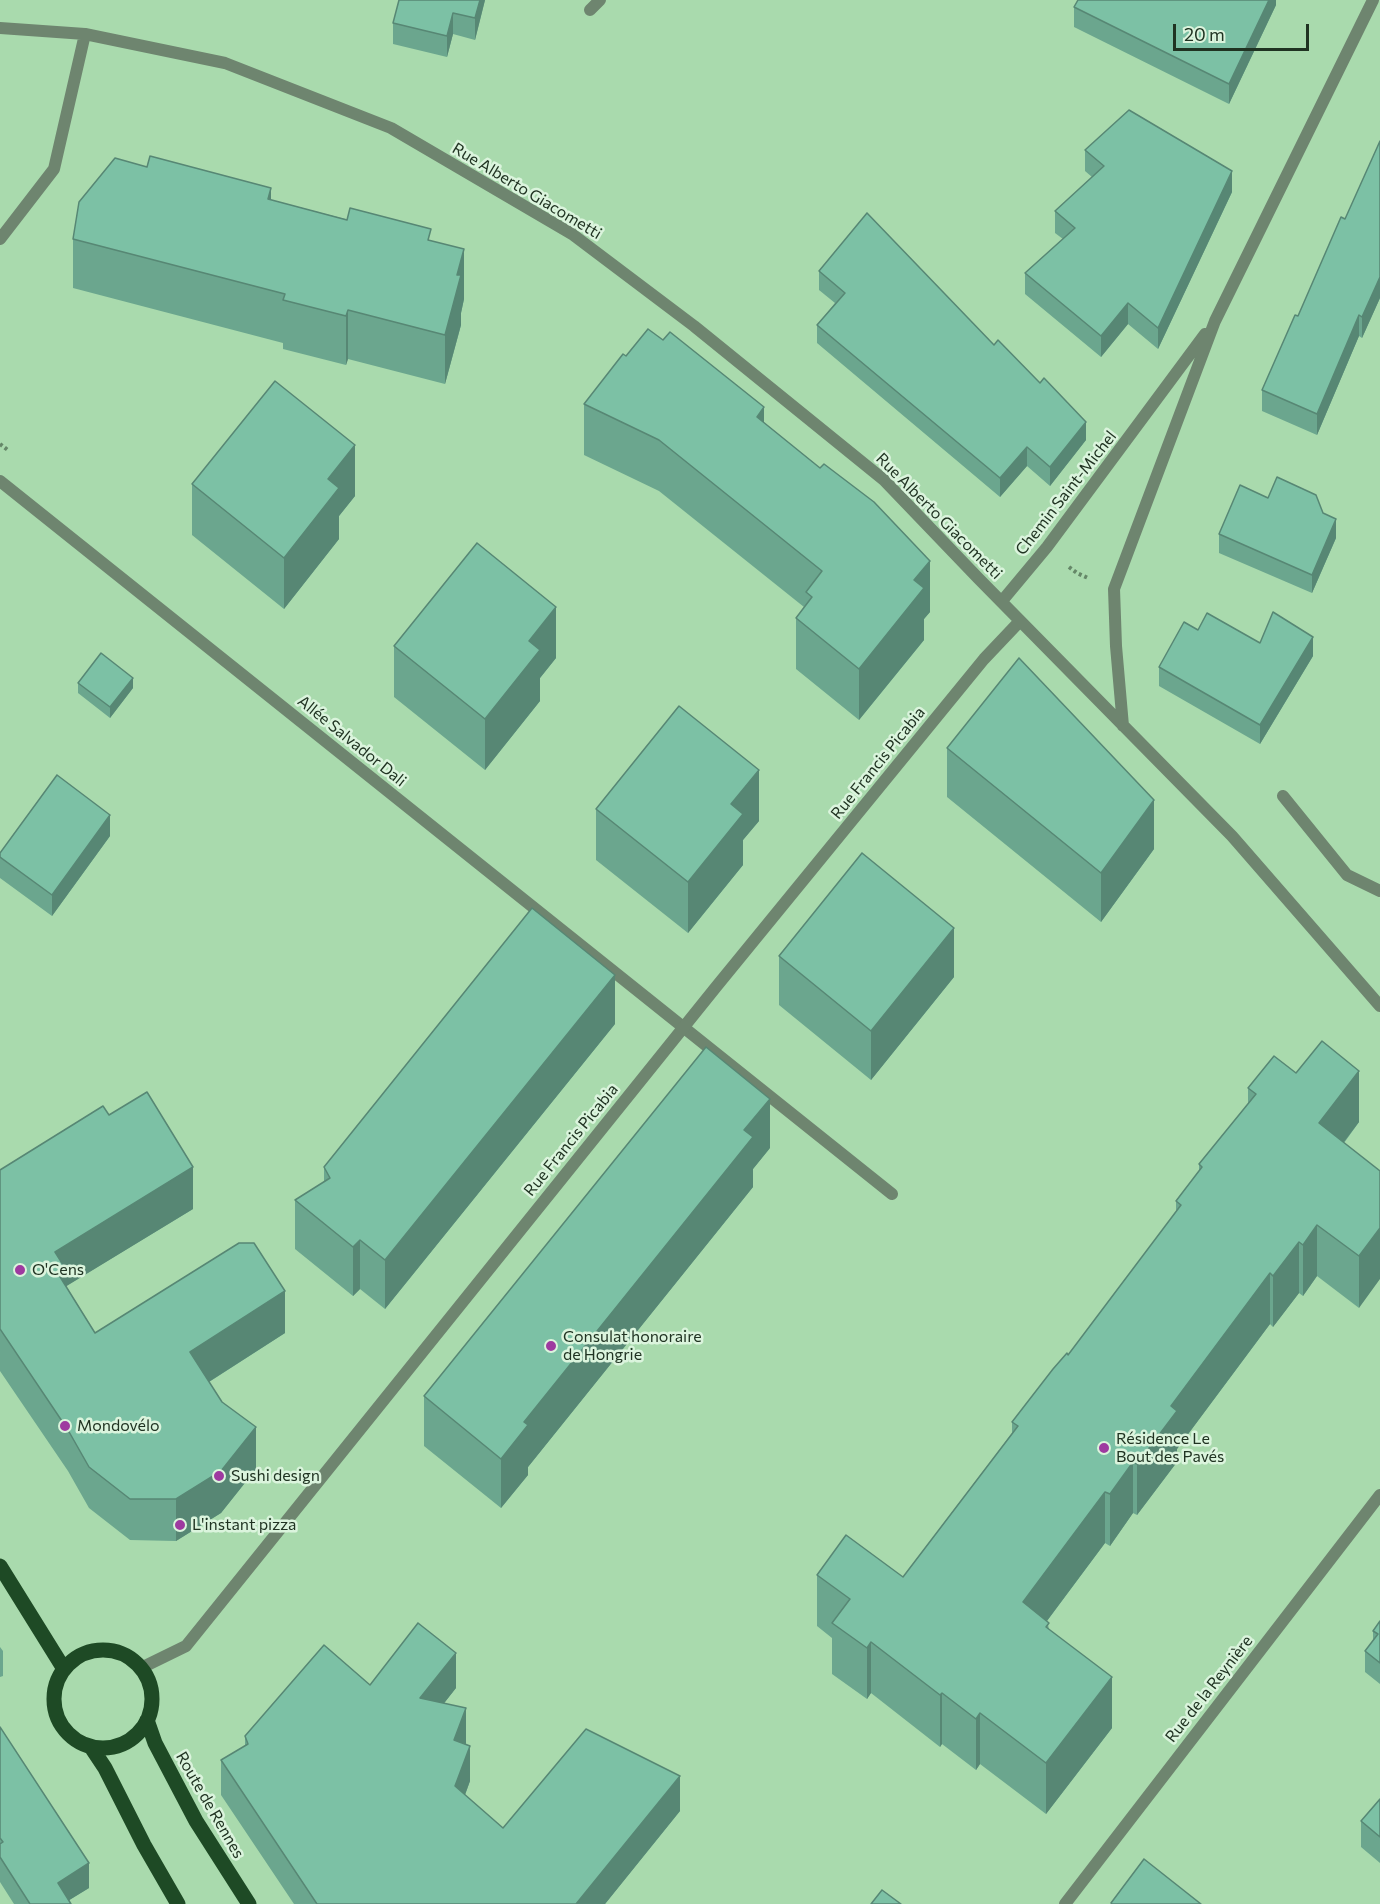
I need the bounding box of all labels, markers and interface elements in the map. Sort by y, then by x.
scale bar [1176,12,1312,50]
text: 20 m [1184,23,1225,45]
street label: Rue Alberto Giacometti [449,139,605,243]
street label: Chemin Saint-Michel [1012,427,1120,559]
street label: Rue Alberto Giacometti [872,449,1006,583]
street label: Allée Salvador Dali [294,691,410,791]
street label: Rue Francis Picabia [827,703,929,823]
street label: Rue Francis Picabia [520,1080,622,1200]
place label: O'Cens [32,1260,84,1280]
marker: O'Cens [13,1263,27,1277]
place label: Consulat honoraire de Hongrie [563,1327,702,1365]
marker: Consulat honoraire de Hongrie [544,1339,558,1353]
place label: Mondovélo [77,1416,160,1436]
marker: Mondovélo [58,1419,72,1433]
place label: Résidence Le Bout des Pavés [1116,1429,1224,1467]
marker: Résidence Le Bout des Pavés [1097,1441,1111,1455]
place label: Sushi design [231,1466,320,1486]
marker: Sushi design [212,1469,226,1483]
place label: L'instant pizza [192,1515,296,1535]
marker: L'instant pizza [173,1518,187,1532]
street label: Rue de la Reynière [1161,1632,1257,1746]
street label: Route de Rennes [172,1748,248,1862]

